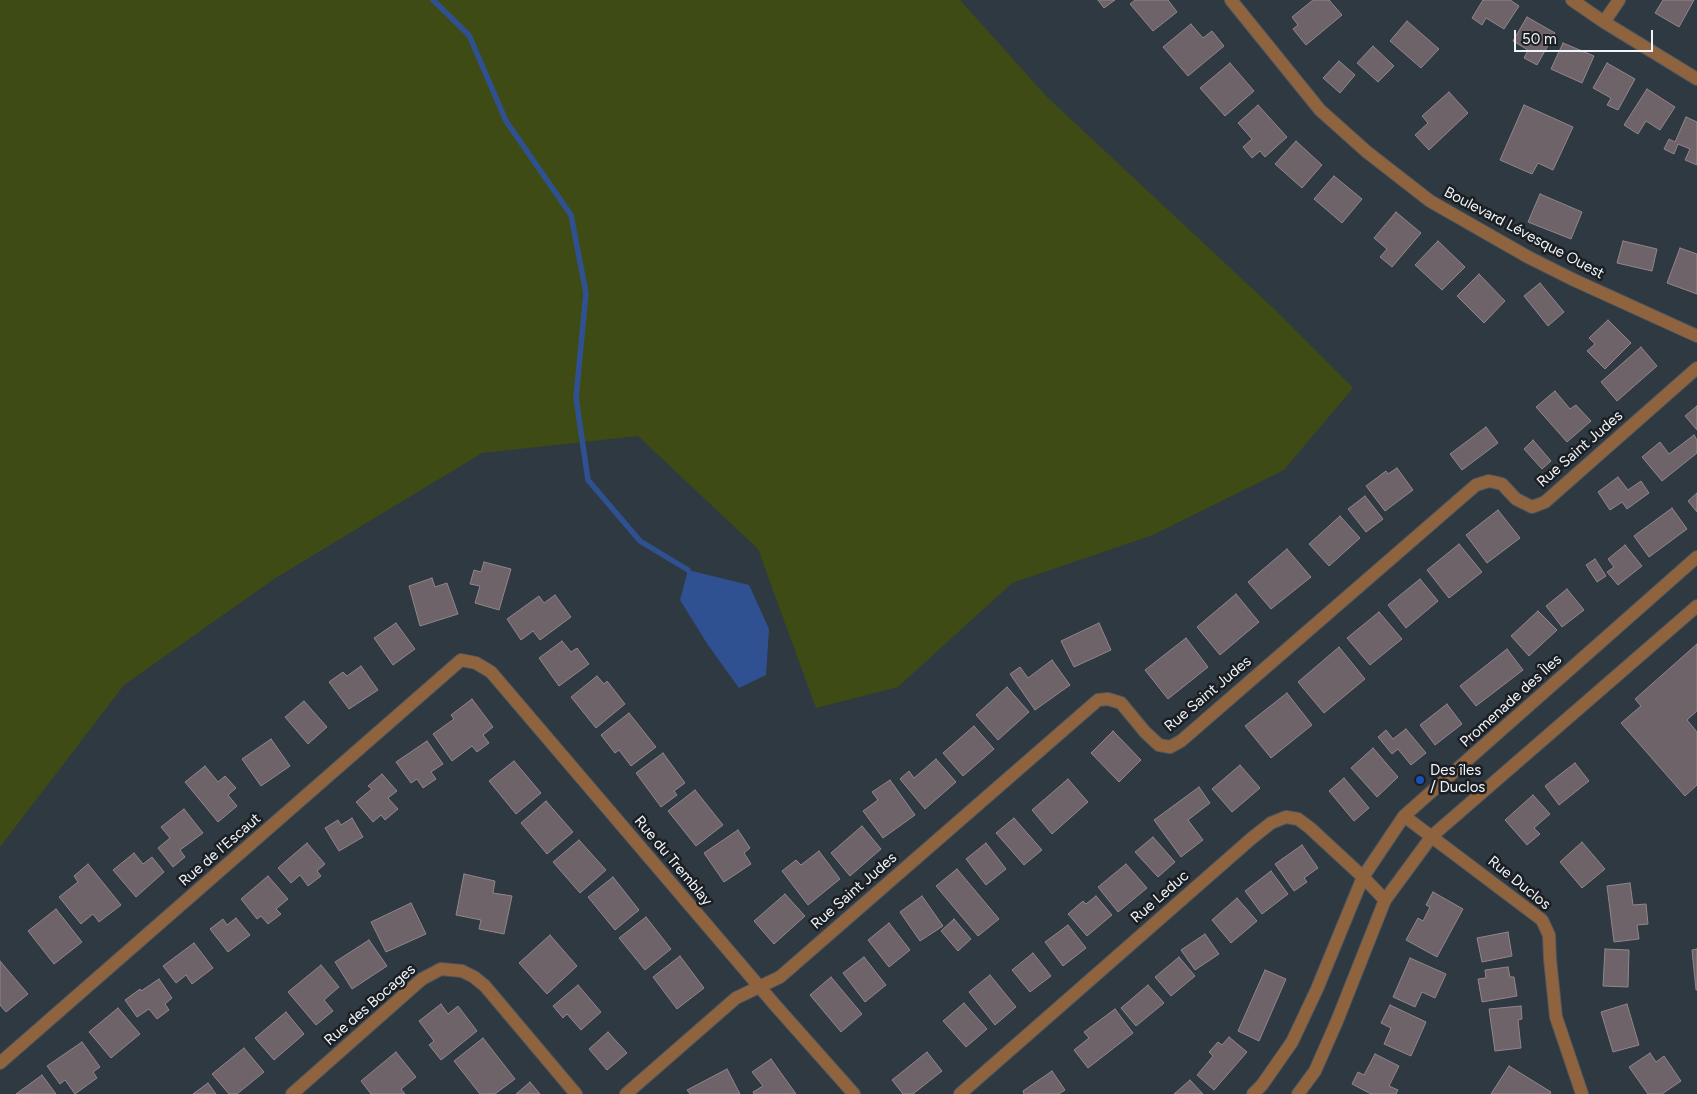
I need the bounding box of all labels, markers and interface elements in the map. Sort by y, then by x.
scale bar [1517,20,1656,52]
text: 50 m [1522,30,1557,48]
street label: Boulevard Lévesque Ouest [1441,183,1607,283]
street label: Rue Saint Judes [1533,407,1627,491]
street label: Promenade des Îles [1457,651,1565,751]
street label: Rue Saint Judes [1161,652,1255,736]
place label: Des îles / Duclos [1430,762,1485,797]
marker: Des îles / Duclos [1414,774,1426,786]
street label: Rue de l'Escaut [175,810,265,890]
street label: Rue du Tremblay [630,812,716,910]
street label: Rue Saint Judes [807,849,901,933]
street label: Rue Duclos [1484,852,1554,914]
street label: Rue Leduc [1127,867,1193,927]
street label: Rue des Bocages [321,961,419,1049]

